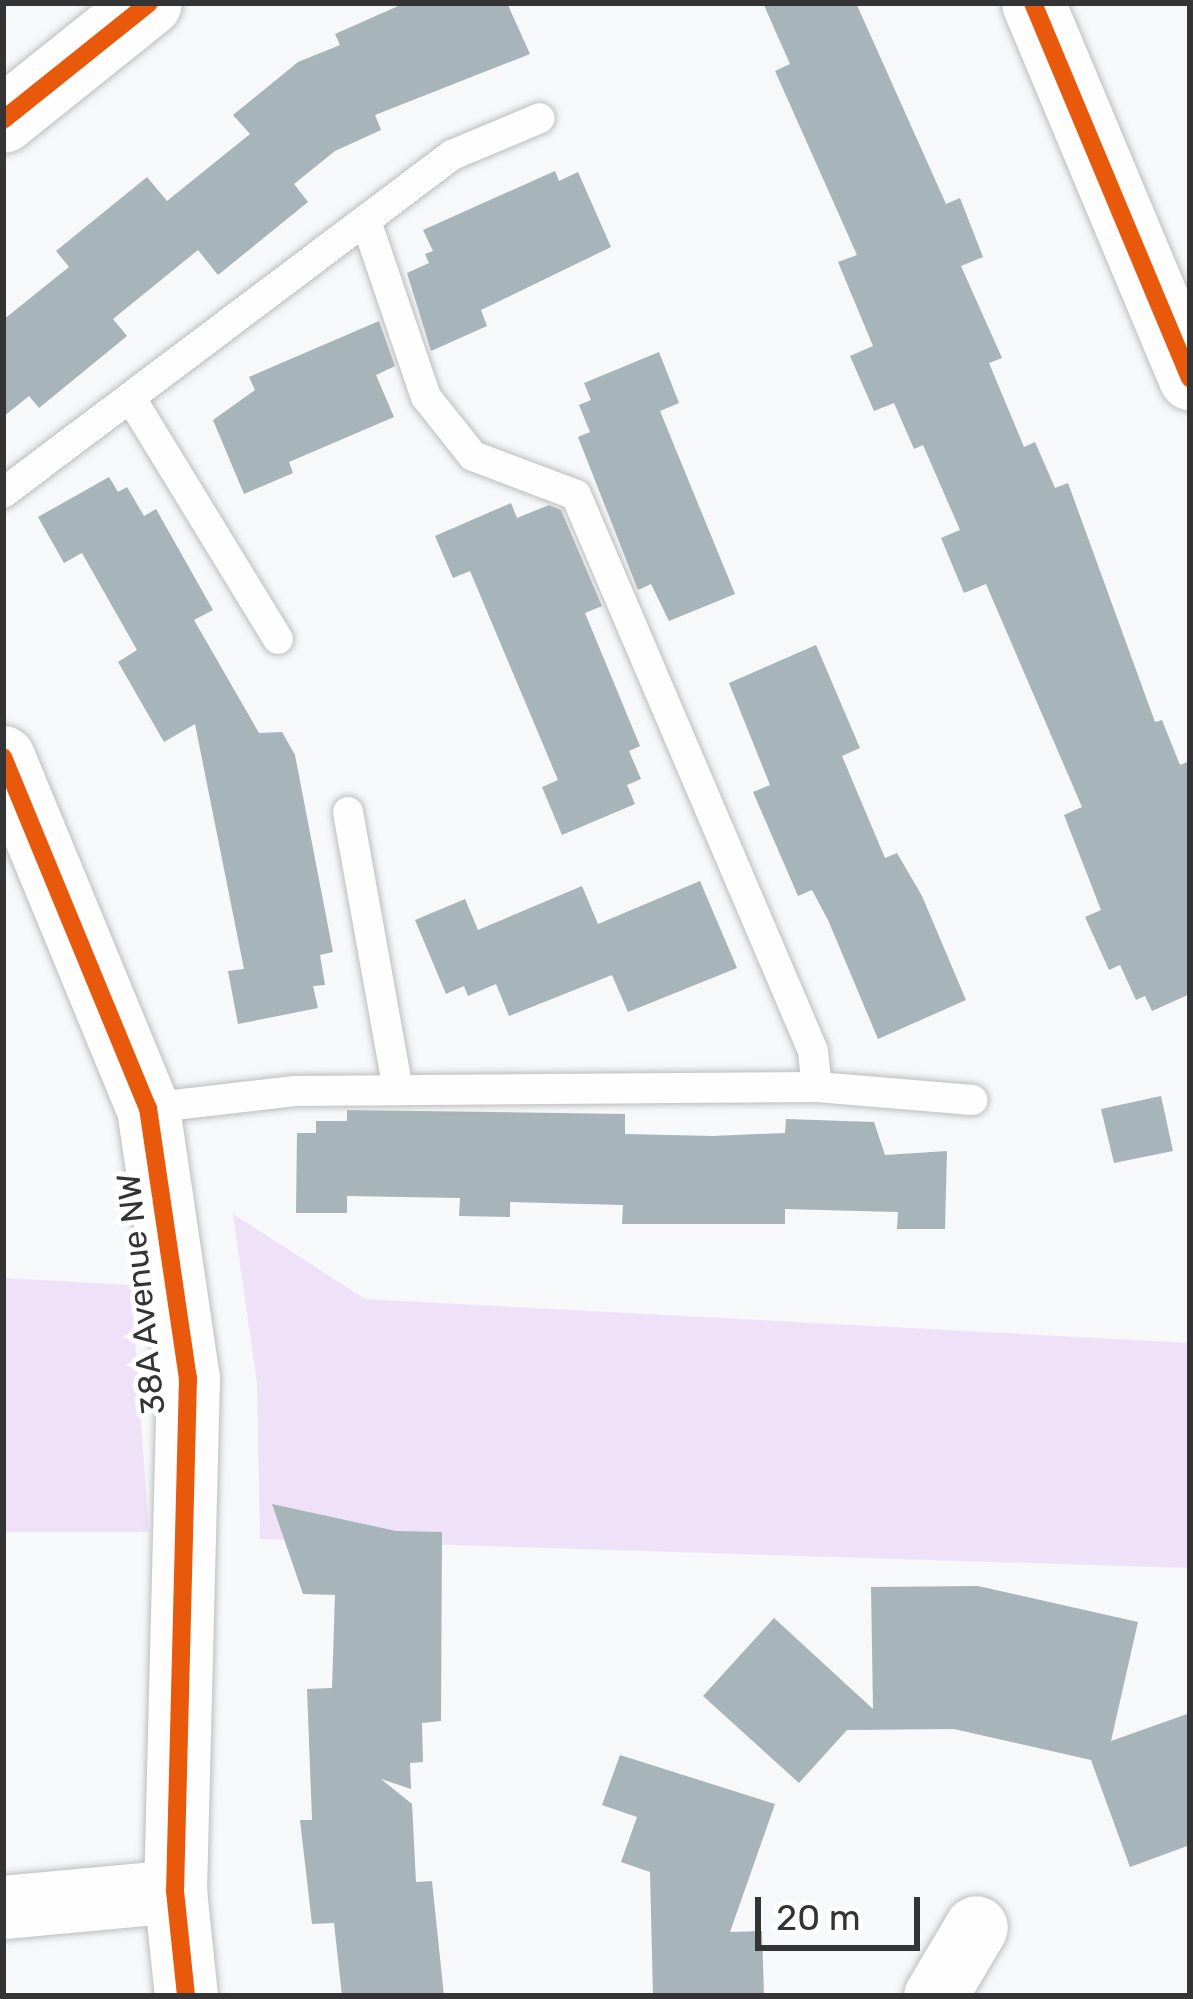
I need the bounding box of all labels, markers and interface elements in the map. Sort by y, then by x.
street label: 38A Avenue NW [109,1171,173,1417]
scale bar [761,1873,926,1947]
text: 20 m [776,1896,861,1939]

